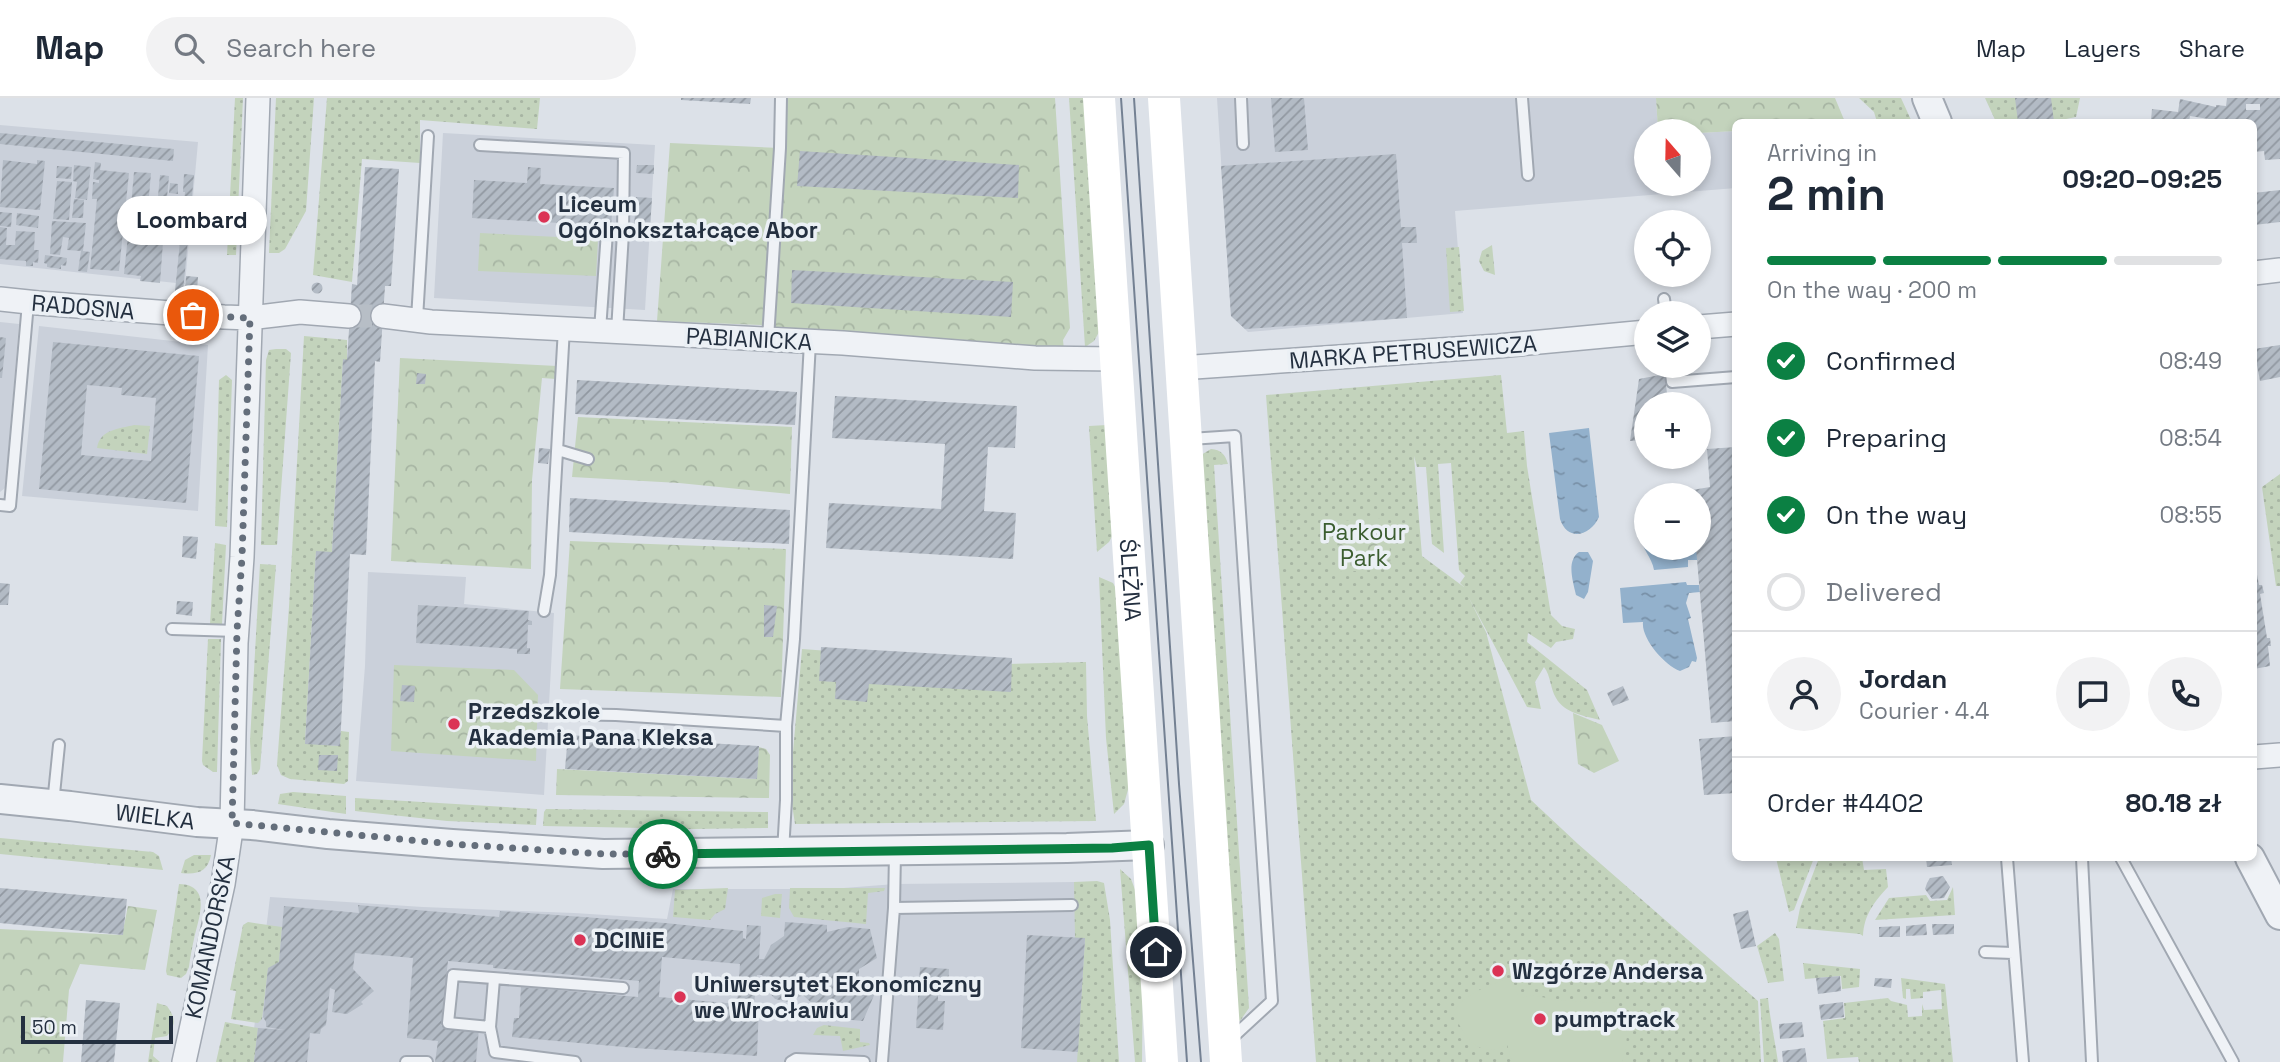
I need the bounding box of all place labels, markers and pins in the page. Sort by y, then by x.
place label: Liceum Ogólnokształcące Abor [558,189,818,245]
callout: Loombard [118,196,268,245]
marker: Liceum Ogólnokształcące Abor [536,209,552,225]
pin [163,285,223,345]
place label: Przedszkole Akademia Pana Kleksa [468,696,713,752]
marker: Przedszkole Akademia Pana Kleksa [446,716,462,732]
pin [1126,922,1186,982]
place label: DCINiE [594,925,664,955]
marker: DCINiE [572,932,588,948]
place label: Wzgórze Andersa [1512,956,1704,986]
marker: Wzgórze Andersa [1490,963,1506,979]
place label: Uniwersytet Ekonomiczny we Wrocławiu [694,969,982,1025]
marker: Uniwersytet Ekonomiczny we Wrocławiu [672,989,688,1005]
place label: pumptrack [1554,1004,1676,1034]
marker: pumptrack [1532,1011,1548,1027]

